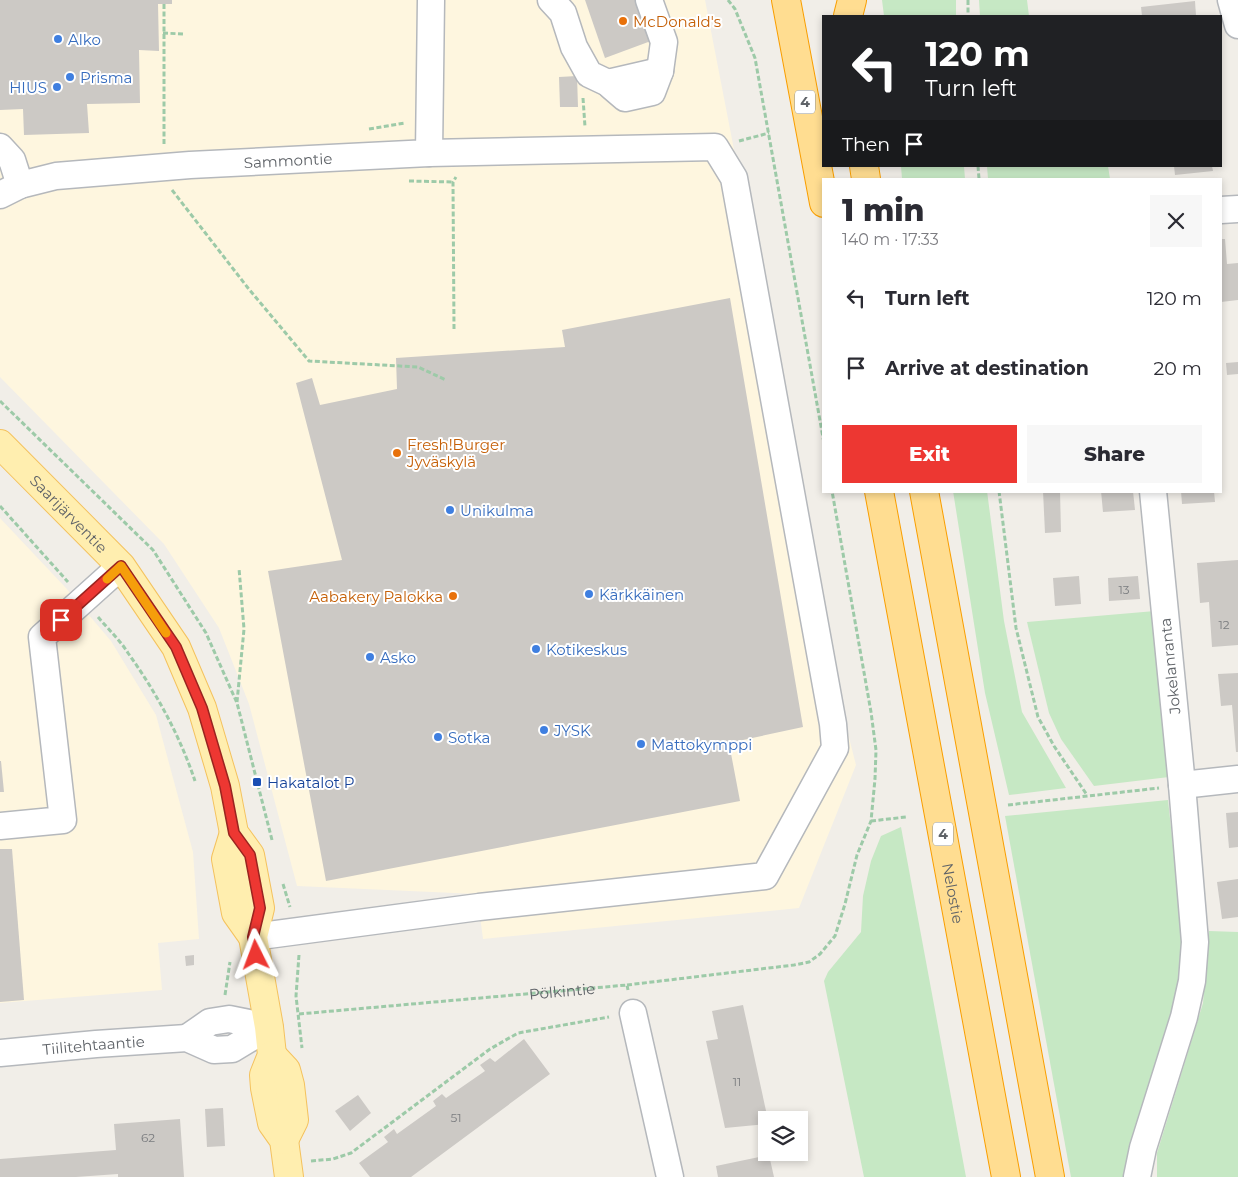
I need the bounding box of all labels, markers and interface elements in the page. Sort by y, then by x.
place label: McDonald's [633,12,721,31]
marker: McDonald's [617,15,629,27]
place label: Alko [68,30,101,49]
text: 120 m [925,32,1030,75]
marker: Alko [52,33,64,45]
icon: left [842,35,907,100]
place label: Prisma [80,68,132,87]
marker: Prisma [64,71,76,83]
text: Turn left [925,75,1017,102]
place label: HIUS [9,78,47,97]
marker: HIUS [51,81,63,93]
road number: 4 [795,90,815,114]
icon: arrive [900,130,928,158]
text: Then [842,133,890,156]
street label: Sammontie [243,148,333,172]
text: 1 min [842,192,925,229]
button: close [1150,195,1202,247]
text: 140 m · 17:33 [842,230,939,249]
icon: left [842,284,870,312]
text: Turn left [885,287,970,310]
text: 120 m [1147,287,1202,310]
icon: arrive [842,354,870,382]
text: Arrive at destination [885,357,1089,380]
text: 20 m [1154,357,1202,380]
button: Exit [842,425,1017,483]
button: Share [1027,425,1202,483]
place label: Fresh!Burger Jyväskylä [406,435,505,471]
marker: Fresh!Burger Jyväskylä [391,447,403,459]
street label: Saarijärventie [26,471,112,557]
place label: Unikulma [460,501,534,520]
marker: Unikulma [444,504,456,516]
house number: 13 [1118,582,1130,597]
place label: Kärkkäinen [599,585,684,604]
place label: Aabakery Palokka [309,587,443,606]
marker: Kärkkäinen [583,588,595,600]
marker: Aabakery Palokka [447,590,459,602]
pin [40,599,82,641]
icon: arrive [47,606,75,634]
street label: Jokelanranta [1155,617,1185,716]
house number: 12 [1218,617,1230,632]
place label: Kotikeskus [546,640,627,659]
marker: Kotikeskus [530,643,542,655]
place label: Asko [380,648,416,667]
marker: Asko [364,651,376,663]
place label: JYSK [553,721,591,740]
marker: JYSK [538,724,550,736]
place label: Sotka [448,728,490,747]
marker: Sotka [432,731,444,743]
place label: Mattokymppi [651,735,752,754]
marker: Mattokymppi [635,738,647,750]
place label: Hakatalot P [267,773,355,792]
marker: Hakatalot P [251,776,263,788]
road number: 4 [933,822,953,846]
street label: Nelostie [939,861,968,925]
position arrow [229,928,281,980]
street label: Pölkintie [528,978,596,1003]
street label: Tiilitehtaantie [42,1031,145,1058]
house number: 11 [733,1074,741,1089]
house number: 51 [450,1110,462,1125]
map controls [758,1111,808,1161]
button: layers [758,1111,808,1161]
house number: 62 [141,1130,155,1145]

